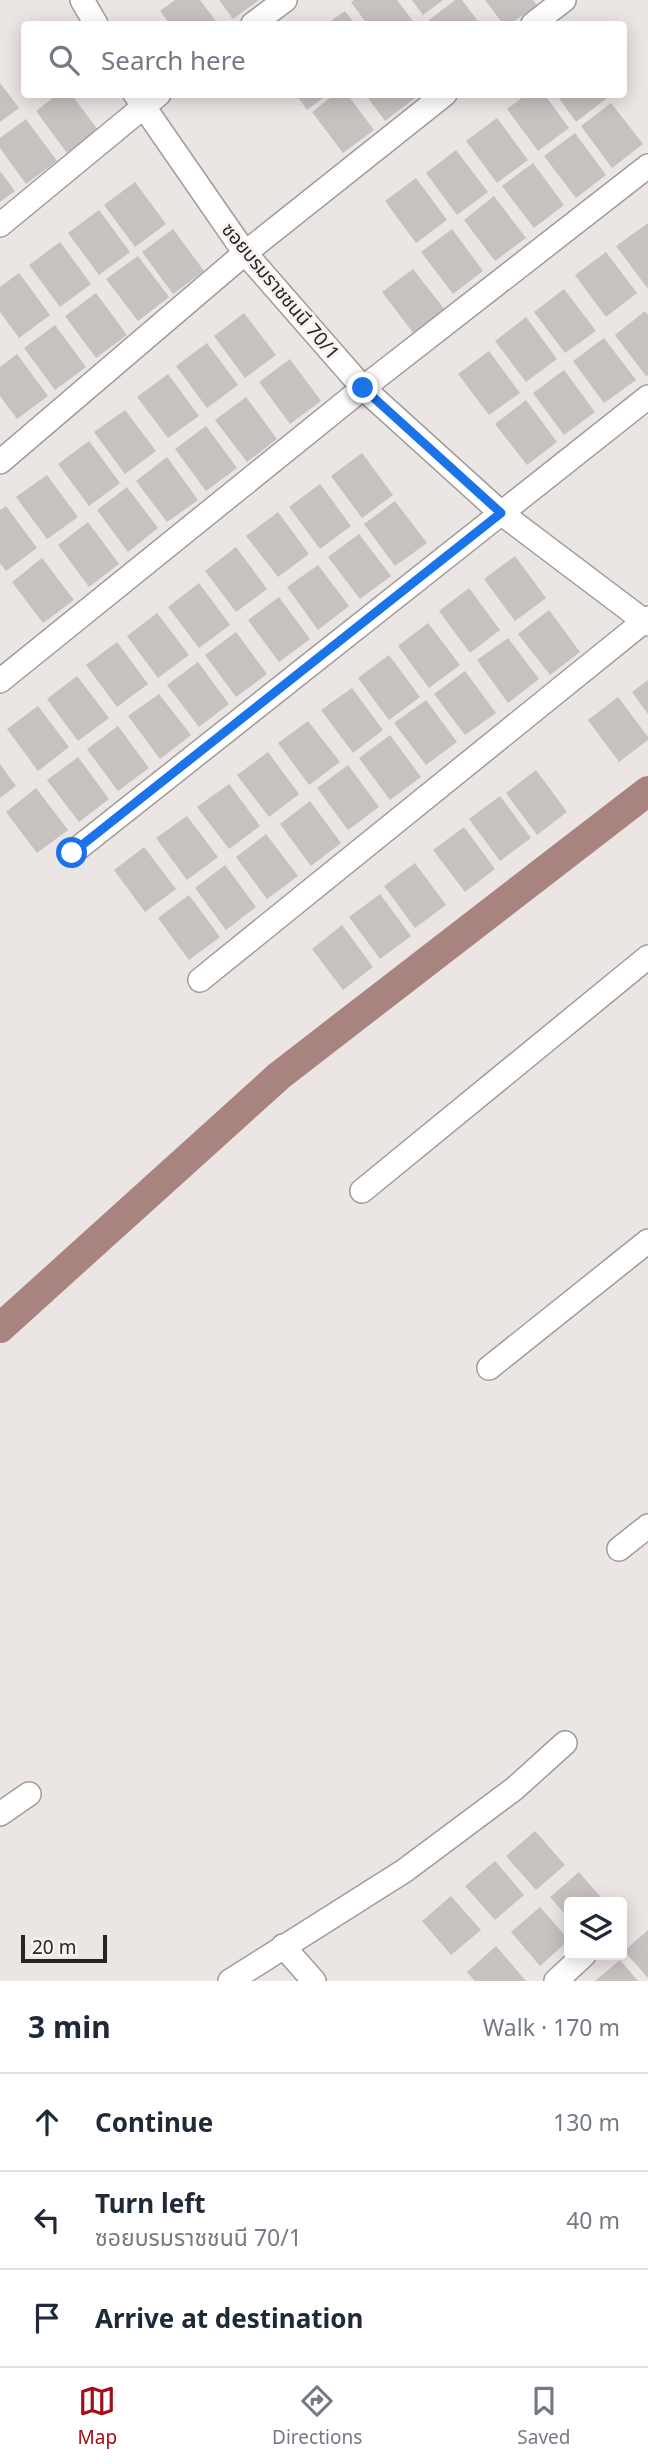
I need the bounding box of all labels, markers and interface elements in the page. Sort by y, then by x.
search box [21,21,627,98]
icon: search [45,41,83,79]
text: Search here [101,42,246,78]
street label: ซอยบรมราชชนนี 70/1 [216,217,346,365]
route end [347,372,378,403]
route start [56,837,87,868]
map controls [564,1897,627,1960]
button: layers [564,1897,627,1960]
scale bar [21,1932,107,1964]
text: 20 m [32,1934,76,1960]
text: 3 min [28,2006,111,2047]
text: Walk · 170 m [483,2011,620,2043]
icon: ahead [28,2103,66,2141]
text: Continue [95,2104,213,2140]
text: 130 m [553,2106,620,2138]
text: Turn left [95,2185,206,2221]
icon: left [28,2201,66,2239]
text: 40 m [566,2204,620,2236]
text: ซอยบรมราชชนนี 70/1 [95,2221,302,2253]
icon: arrive [28,2299,66,2337]
text: Arrive at destination [95,2300,364,2336]
tab: Map [78,2382,117,2450]
tab: Directions [272,2382,362,2450]
tab: Saved [517,2382,570,2450]

